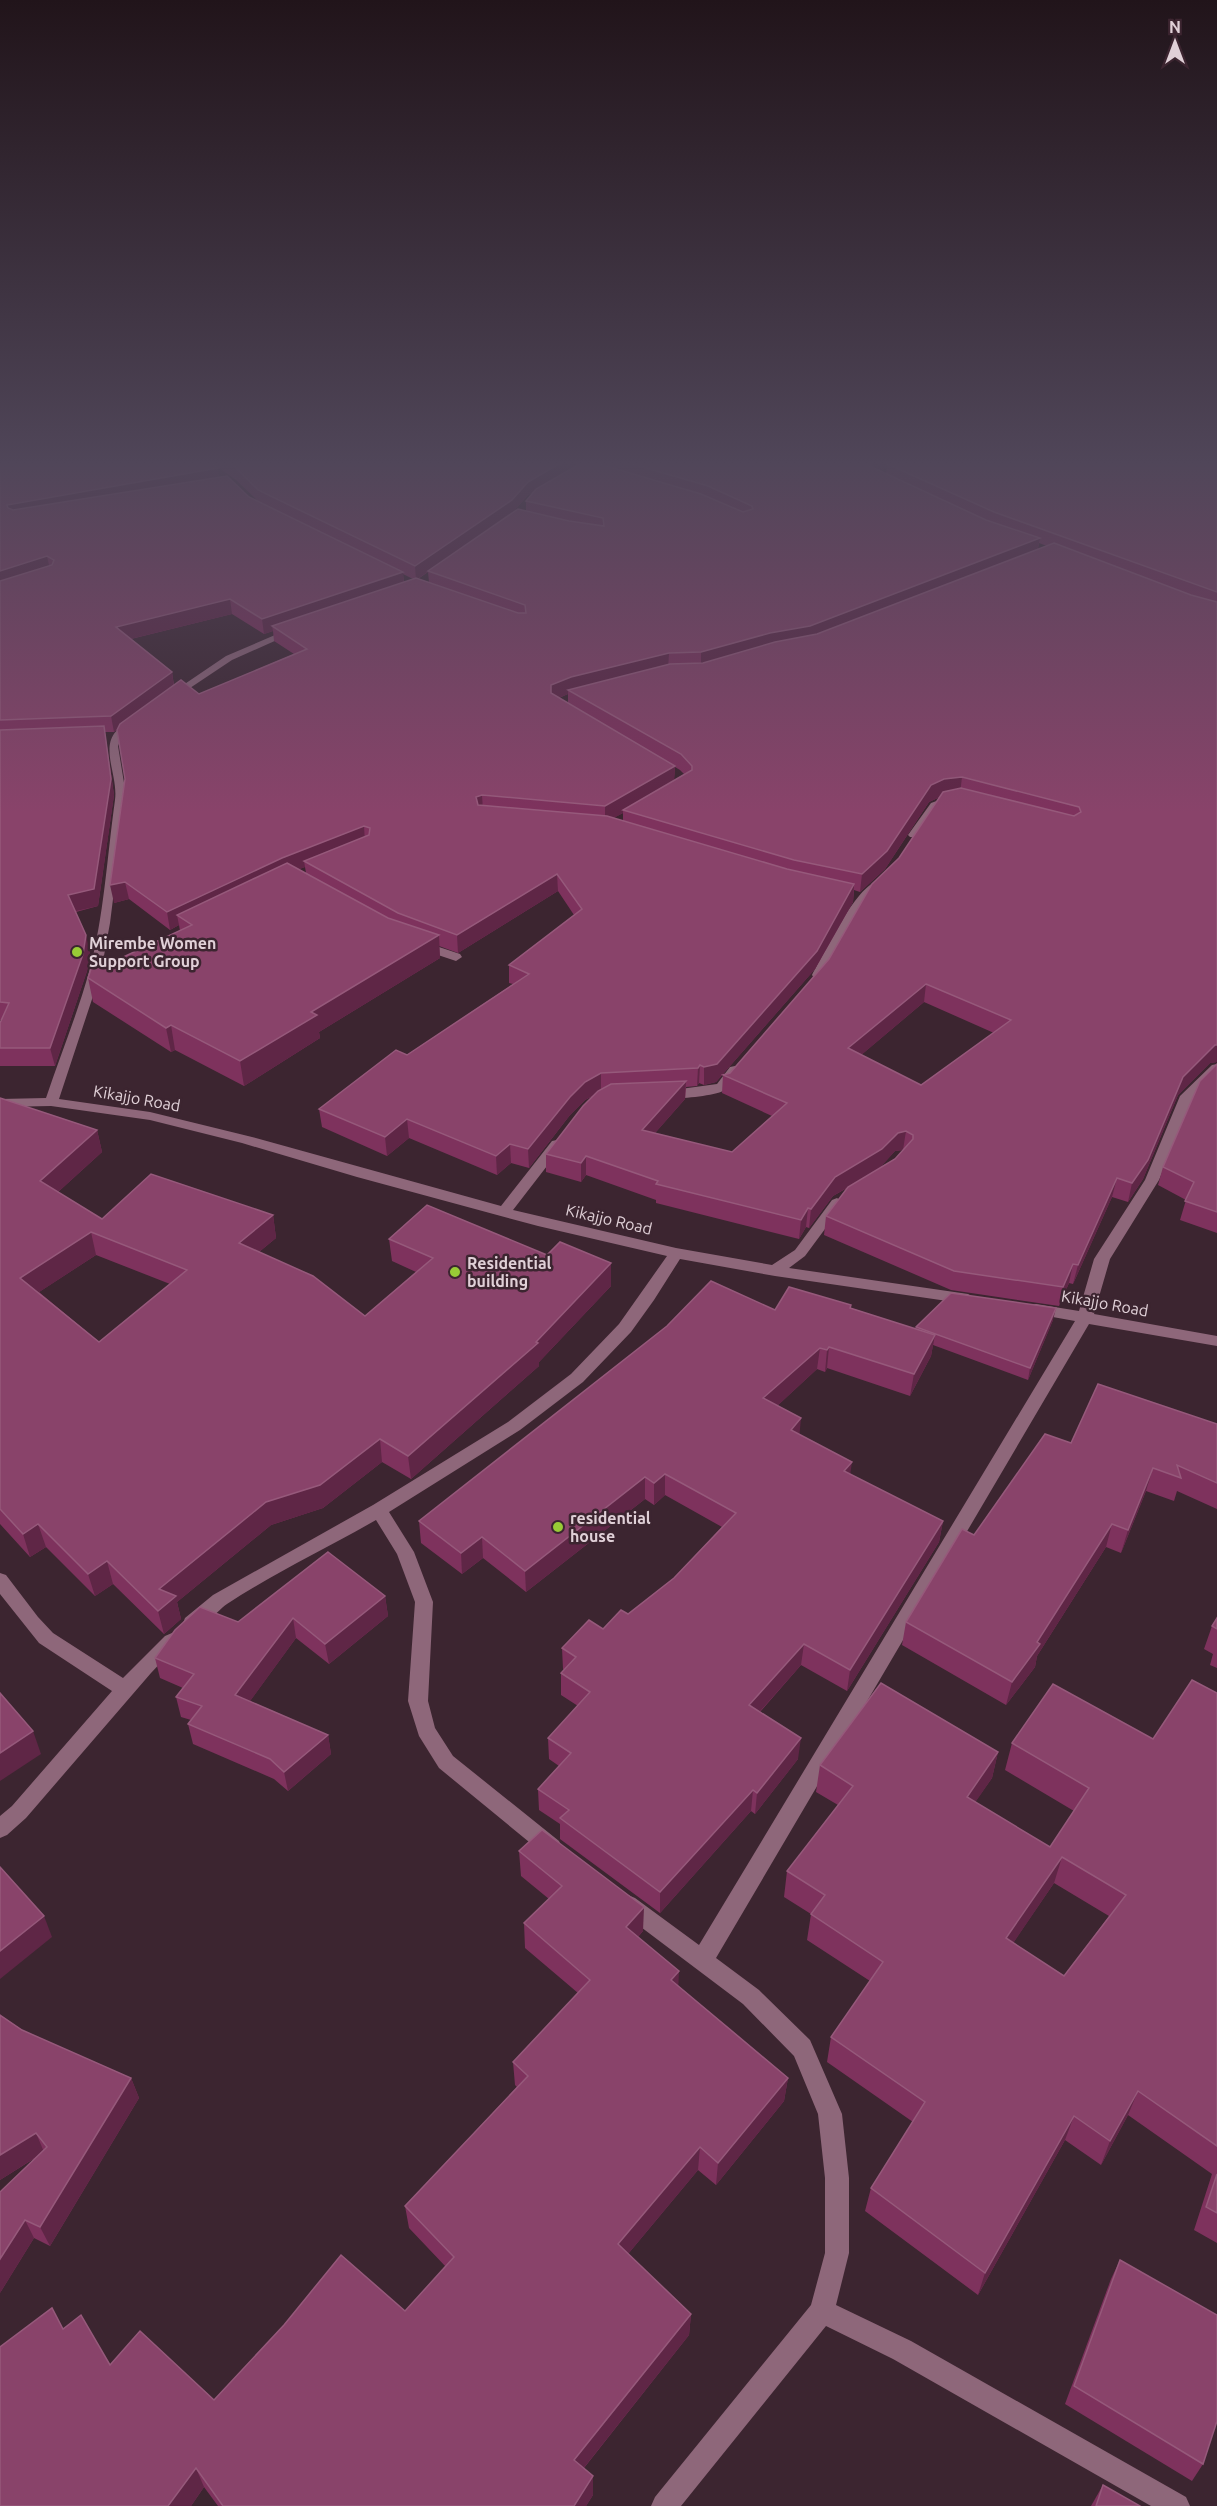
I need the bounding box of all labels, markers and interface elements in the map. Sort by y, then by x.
north arrow [1145,12,1205,72]
text: N [1169,18,1181,36]
place label: Mirembe Women Support Group [89,934,216,970]
marker: Mirembe Women Support Group [70,945,84,959]
street label: Kikajjo Road [92,1081,182,1115]
street label: Kikajjo Road [564,1200,654,1238]
place label: Residential building [467,1254,552,1290]
marker: Residential building [448,1265,462,1279]
street label: Kikajjo Road [1060,1286,1150,1320]
place label: residential house [570,1509,651,1545]
marker: residential house [551,1520,565,1534]

